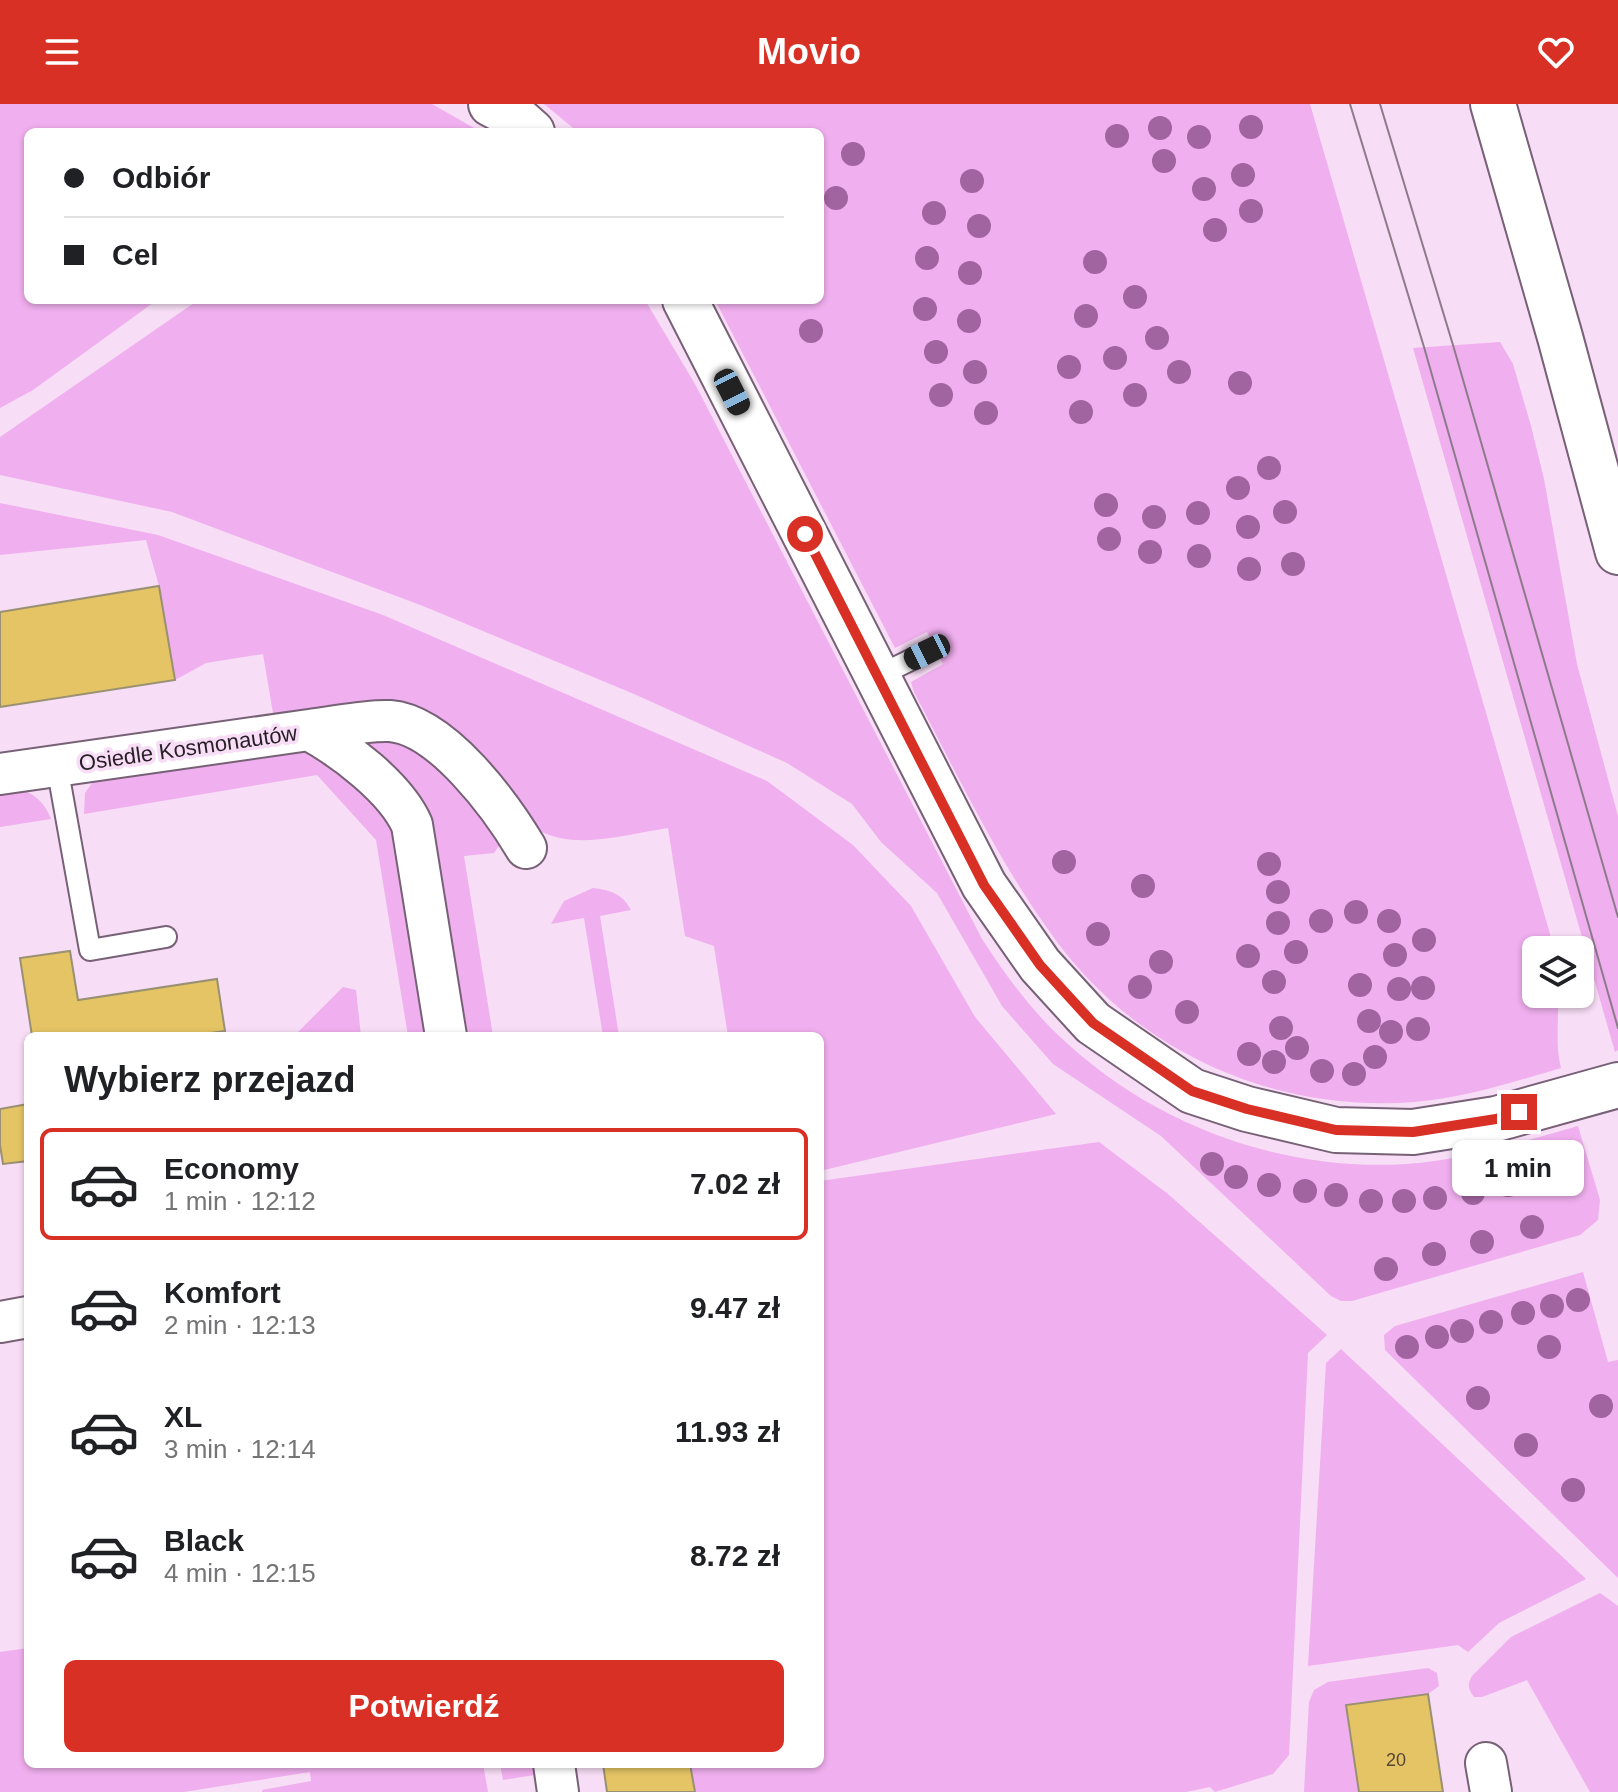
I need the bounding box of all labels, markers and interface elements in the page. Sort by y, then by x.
icon: menu [40,30,84,74]
icon: heart [1534,30,1578,74]
text: Movio [757,31,861,72]
text: Odbiór [112,161,210,194]
text: Cel [112,238,159,271]
car [710,365,754,419]
route start [787,516,823,552]
car [900,631,954,673]
street label: Osiedle Kosmonautów [77,720,299,776]
map controls [1522,936,1594,1008]
button: layers [1522,936,1594,1008]
text: Wybierz przejazd [64,1059,355,1100]
route end [1501,1094,1537,1130]
callout: 1 min [1453,1140,1585,1196]
icon: car [68,1148,140,1220]
text: Economy [164,1152,299,1185]
text: 1 min [1484,1153,1552,1183]
text: 7.02 zł [690,1167,780,1200]
text: 1 min · 12:12 [164,1186,316,1216]
icon: car [68,1272,140,1344]
text: Komfort [164,1276,281,1309]
text: 9.47 zł [690,1291,780,1324]
text: 2 min · 12:13 [164,1310,316,1340]
icon: car [68,1396,140,1468]
text: XL [164,1400,202,1433]
text: 11.93 zł [675,1415,780,1448]
text: 3 min · 12:14 [164,1434,316,1464]
icon: car [68,1520,140,1592]
text: Black [164,1524,244,1557]
text: 8.72 zł [690,1539,780,1572]
text: 4 min · 12:15 [164,1558,316,1588]
button: Potwierdź [64,1660,784,1752]
house number: 20 [1386,1750,1406,1770]

